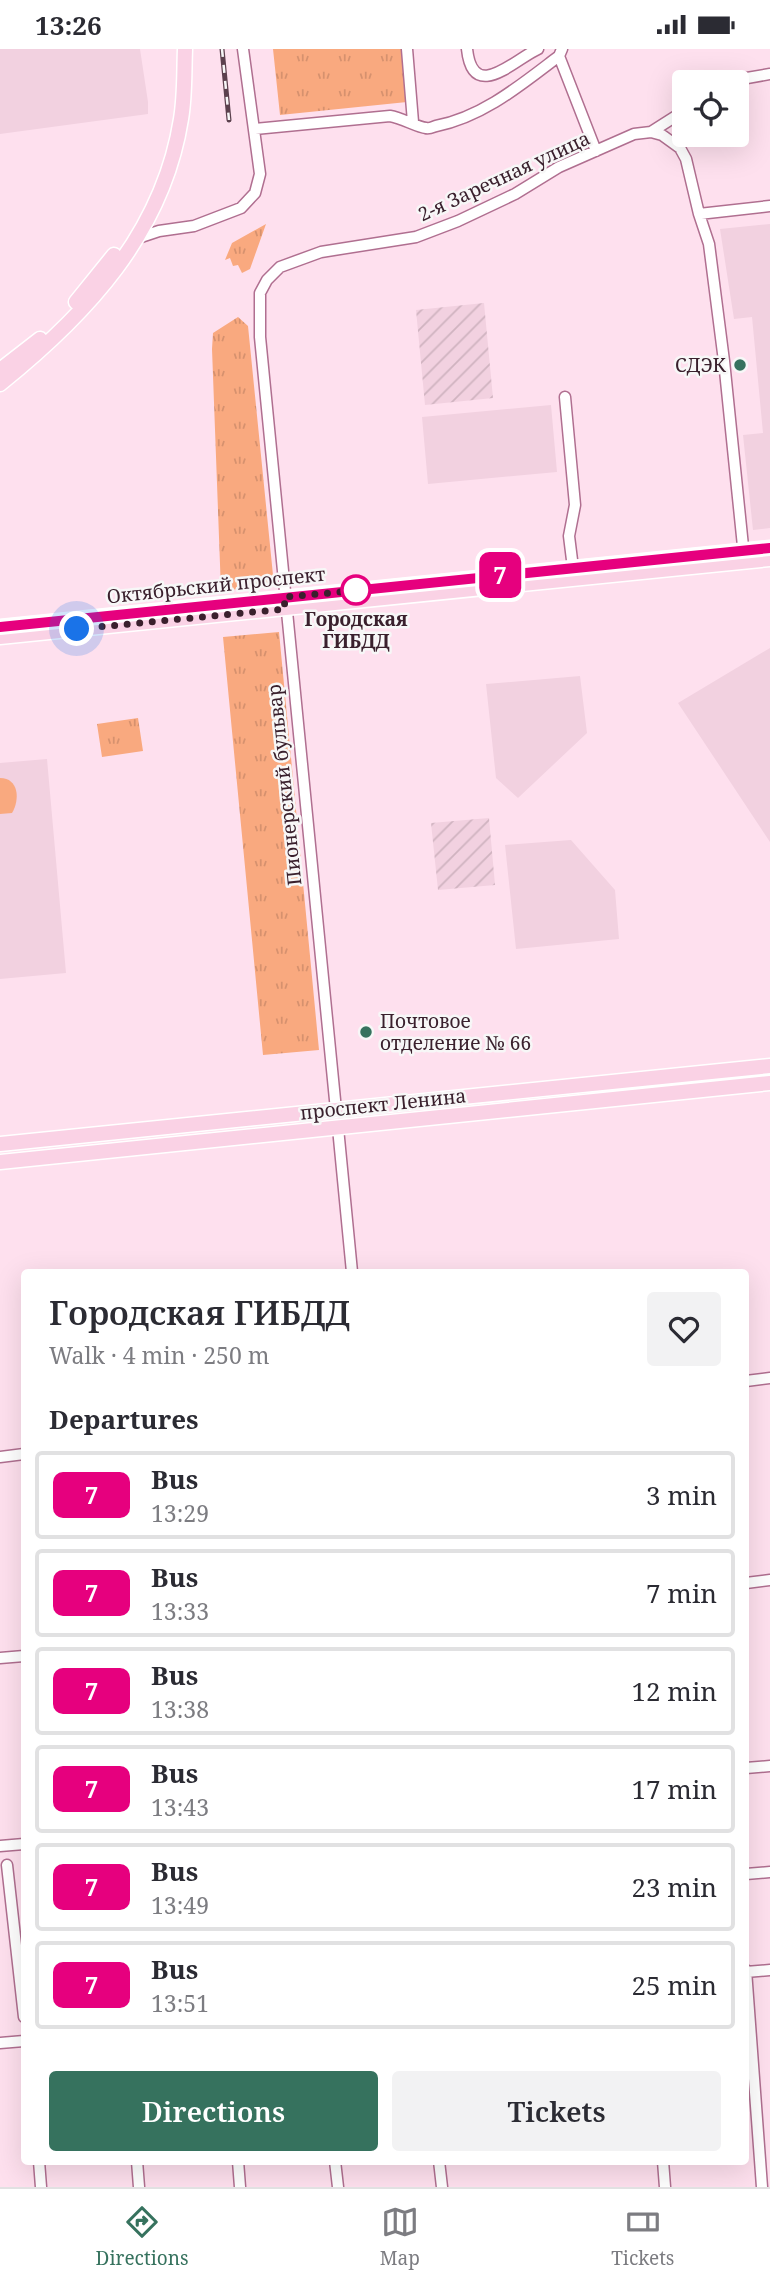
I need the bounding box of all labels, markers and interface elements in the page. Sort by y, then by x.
text: 13:26 [35,7,102,43]
map controls [672,70,749,147]
button: locate [672,70,749,147]
street label: 2-я Заречная улица [414,125,594,227]
place label: СДЭК [675,352,727,378]
marker: СДЭК [732,357,748,373]
line badge: 7 [477,552,523,598]
text: 7 [493,558,507,591]
street label: Октябрьский проспект [105,561,327,609]
marker: Городская ГИБДД [341,575,371,605]
place label: Городская ГИБДД [304,606,408,654]
your location [59,611,94,646]
street label: Пионерский бульвар [261,683,307,887]
place label: Почтовое отделение № 66 [380,1008,531,1056]
marker: Почтовое отделение № 66 [358,1024,374,1040]
street label: проспект Ленина [299,1082,467,1126]
text: Городская ГИБДД [49,1290,350,1335]
button: heart [647,1292,721,1366]
text: Walk · 4 min · 250 m [49,1339,269,1371]
text: Departures [49,1401,199,1437]
text: Bus [151,1461,198,1497]
text: 3 min [646,1477,717,1513]
text: 7 [85,1478,98,1511]
text: 13:29 [151,1497,209,1529]
text: Bus [151,1559,198,1595]
text: 7 min [646,1575,717,1611]
text: 7 [85,1576,98,1609]
text: 13:33 [151,1595,209,1627]
text: Bus [151,1657,198,1693]
text: 12 min [632,1673,717,1709]
text: 7 [85,1674,98,1707]
text: 13:38 [151,1693,209,1725]
text: Bus [151,1755,198,1791]
text: 17 min [632,1771,717,1807]
text: 7 [85,1772,98,1805]
text: 13:43 [151,1791,209,1823]
text: Bus [151,1853,198,1889]
text: 23 min [632,1869,717,1905]
text: 7 [85,1870,98,1903]
text: 13:49 [151,1889,209,1921]
text: Bus [151,1951,198,1987]
text: 25 min [632,1967,717,2003]
text: 7 [85,1968,98,2001]
text: 13:51 [151,1987,209,2019]
button: Directions [49,2071,378,2151]
button: Tickets [392,2071,721,2151]
tab: Directions [96,2203,189,2271]
tab: Map [380,2203,420,2271]
tab: Tickets [611,2203,674,2271]

